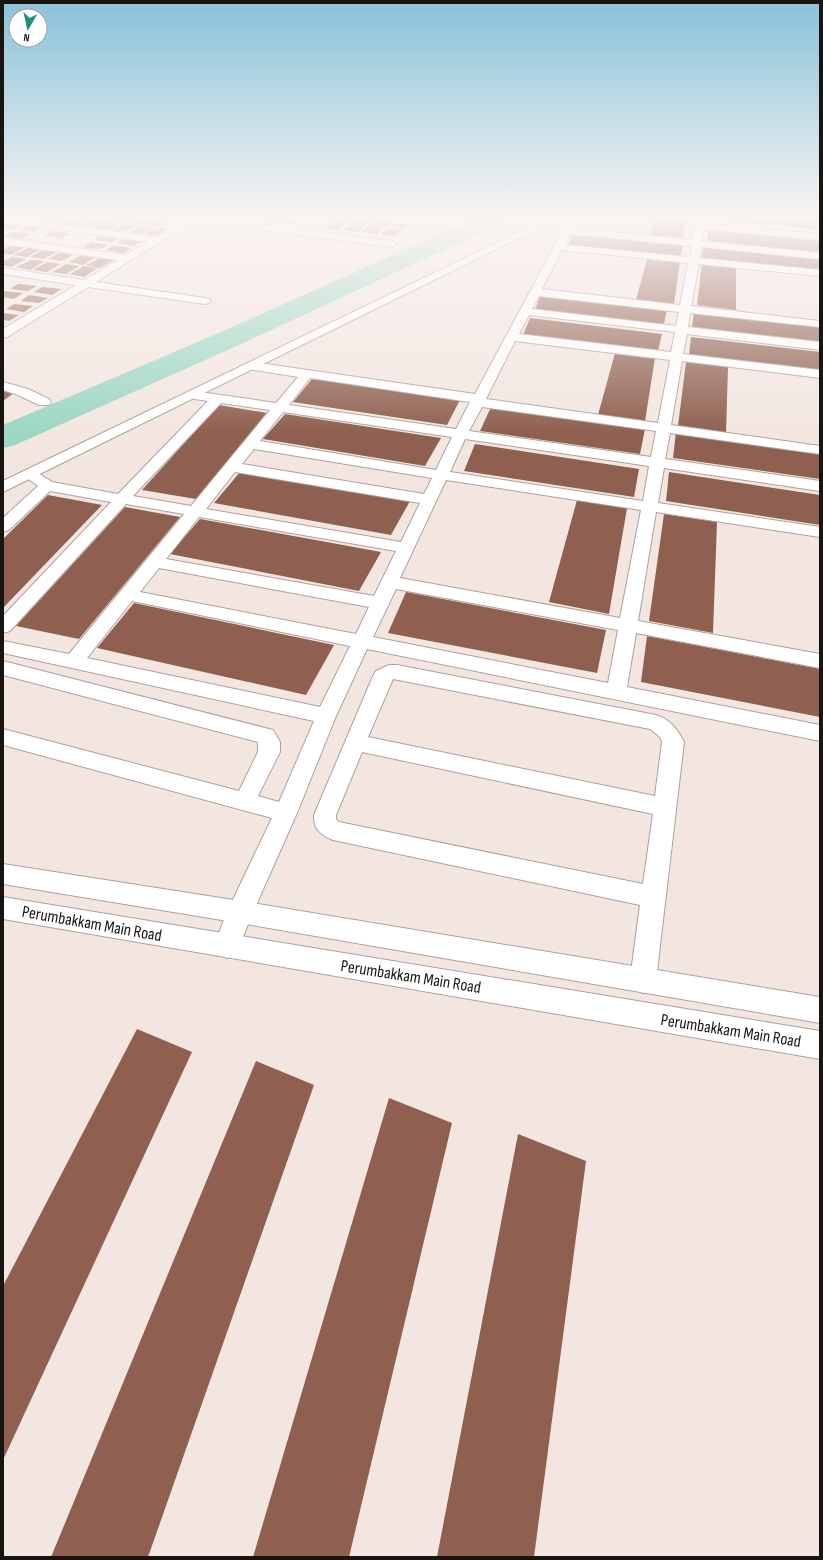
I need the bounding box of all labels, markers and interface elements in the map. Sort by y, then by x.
north arrow [8,8,48,48]
text: N [22,30,30,44]
street label: Perumbakkam Main Road [20,902,163,946]
street label: Perumbakkam Main Road [339,956,482,998]
street label: Perumbakkam Main Road [659,1010,802,1052]

